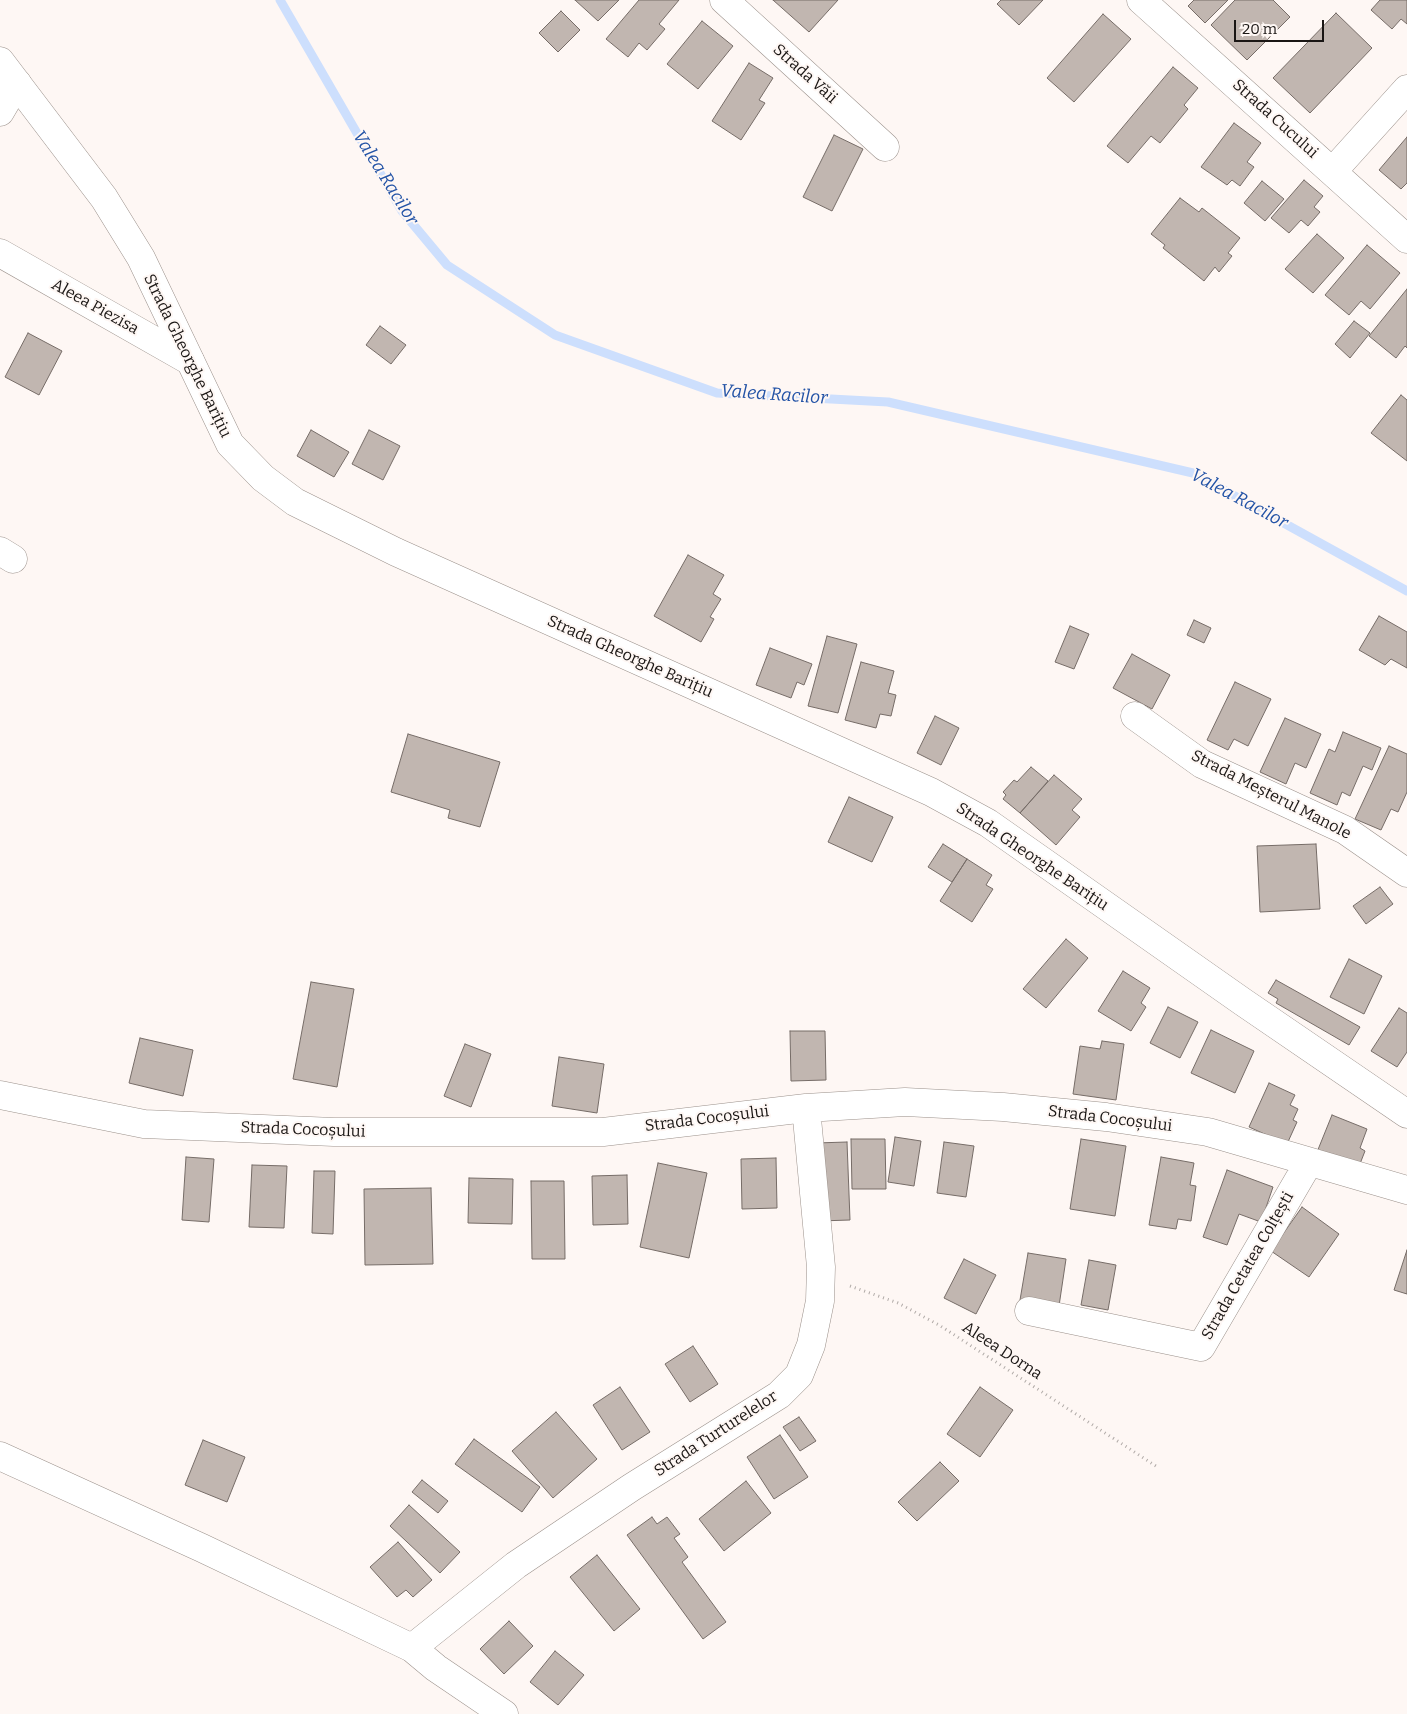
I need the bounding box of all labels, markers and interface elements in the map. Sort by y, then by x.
scale bar [1237,10,1327,42]
text: 20 m [1242,20,1277,38]
street label: Strada Văii [769,40,841,108]
street label: Strada Cucului [1228,76,1322,162]
water label: Valea Racilor [347,127,423,229]
street label: Strada Gheorghe Barițiu [139,271,235,441]
street label: Aleea Piezisa [48,275,142,339]
water label: Valea Racilor [720,380,828,410]
water label: Valea Racilor [1187,464,1291,534]
street label: Strada Gheorghe Barițiu [544,612,716,702]
street label: Strada Meșterul Manole [1188,746,1354,844]
street label: Strada Gheorghe Barițiu [952,799,1112,915]
street label: Strada Cocoșului [644,1102,770,1136]
street label: Strada Cocoșului [1047,1102,1173,1136]
street label: Strada Cocoșului [240,1118,366,1142]
street label: Strada Cetatea Colțești [1198,1189,1298,1343]
street label: Aleea Dorna [958,1318,1046,1384]
street label: Strada Turturelelor [651,1387,781,1481]

